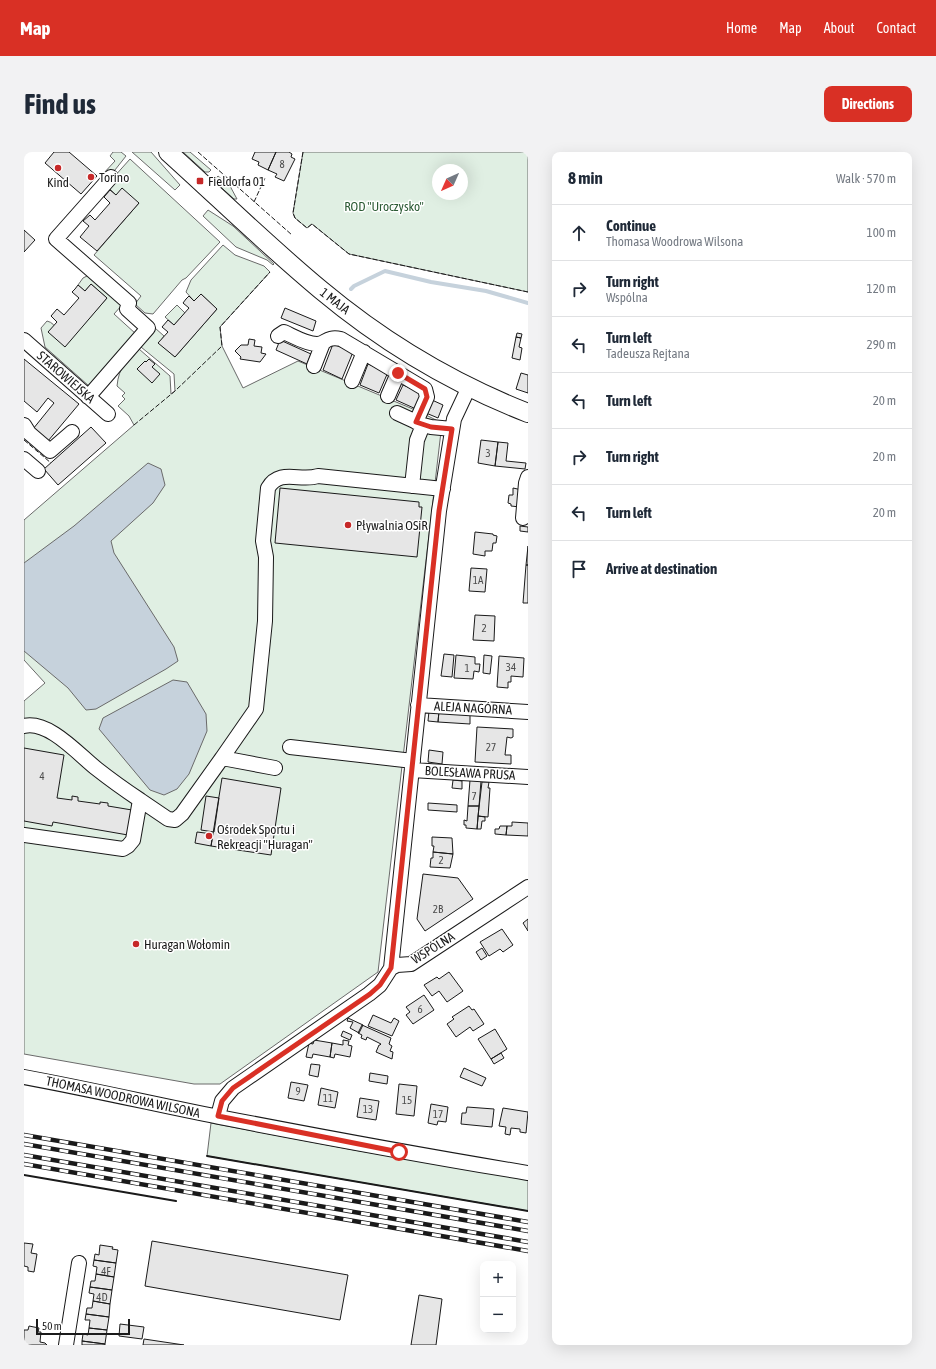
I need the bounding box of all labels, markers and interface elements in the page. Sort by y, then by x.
text: Map [20,17,51,39]
text: Home [726,20,757,36]
text: Map [779,20,802,36]
text: About [824,20,855,36]
text: Contact [877,20,916,36]
button: Directions [824,86,912,122]
text: Find us [24,88,96,120]
house number: 8 [279,158,285,170]
marker: Kind [53,163,63,173]
north arrow [432,164,468,200]
text: 8 min [568,168,603,188]
place label: Torino [99,170,129,185]
text: Walk · 570 m [836,171,896,186]
marker: Torino [86,172,96,182]
place label: Fieldorfa 01 [208,174,265,189]
place label: Kind [47,175,69,190]
marker: Fieldorfa 01 [195,176,205,186]
park label: ROD "Uroczysko" [344,199,424,214]
text: Continue [606,217,656,234]
icon: ahead [568,222,590,244]
text: 100 m [867,225,896,240]
text: Thomasa Woodrowa Wilsona [606,234,743,249]
text: Turn right [606,273,659,290]
icon: right [568,278,590,300]
text: 120 m [867,281,896,296]
street label: 1 MAJA [317,285,353,318]
text: Wspólna [606,290,648,305]
text: Turn left [606,329,652,346]
icon: left [568,334,590,356]
text: 290 m [867,337,896,352]
text: Tadeusza Rejtana [606,346,690,361]
street label: STAROWIEJSKA [34,348,98,407]
route end [389,364,407,382]
icon: left [568,390,590,412]
text: Turn left [606,392,652,409]
text: 20 m [873,393,896,408]
icon: right [568,446,590,468]
house number: 3 [485,447,491,459]
text: Turn right [606,448,659,465]
text: 20 m [873,449,896,464]
icon: left [568,502,590,524]
text: Turn left [606,504,652,521]
text: 20 m [873,505,896,520]
place label: Pływalnia OSiR [356,518,428,533]
marker: Pływalnia OSiR [343,520,353,530]
icon: arrive [568,558,590,580]
text: Arrive at destination [606,560,717,577]
house number: 1A [473,574,484,586]
house number: 2 [481,622,487,634]
house number: 34 [506,661,516,673]
house number: 1 [464,662,470,674]
street label: ALEJA NAGÓRNA [434,698,513,718]
house number: 27 [486,741,496,753]
street label: BOLESŁAWA PRUSA [424,763,516,783]
house number: 4 [39,770,45,782]
house number: 7 [471,790,477,802]
place label: Ośrodek Sportu i Rekreacji "Huragan" [217,822,313,852]
marker: Ośrodek Sportu i Rekreacji "Huragan" [204,831,214,841]
house number: 2 [438,854,444,866]
house number: 2B [433,903,444,915]
street label: WSPÓLNA [409,929,458,967]
place label: Huragan Wołomin [144,937,230,952]
marker: Huragan Wołomin [131,939,141,949]
house number: 6 [417,1003,423,1015]
street label: THOMASA WOODROWA WILSONA [44,1073,202,1121]
house number: 9 [295,1085,301,1097]
house number: 11 [323,1092,333,1104]
house number: 15 [402,1094,412,1106]
house number: 13 [363,1103,373,1115]
house number: 17 [433,1108,443,1120]
route start [390,1143,408,1161]
map controls [480,1261,516,1333]
button: + [480,1261,516,1297]
house number: 4F [101,1265,111,1277]
house number: 4D [96,1291,108,1303]
button: − [480,1297,516,1333]
scale bar [36,1317,130,1336]
text: 50 m [42,1320,62,1332]

